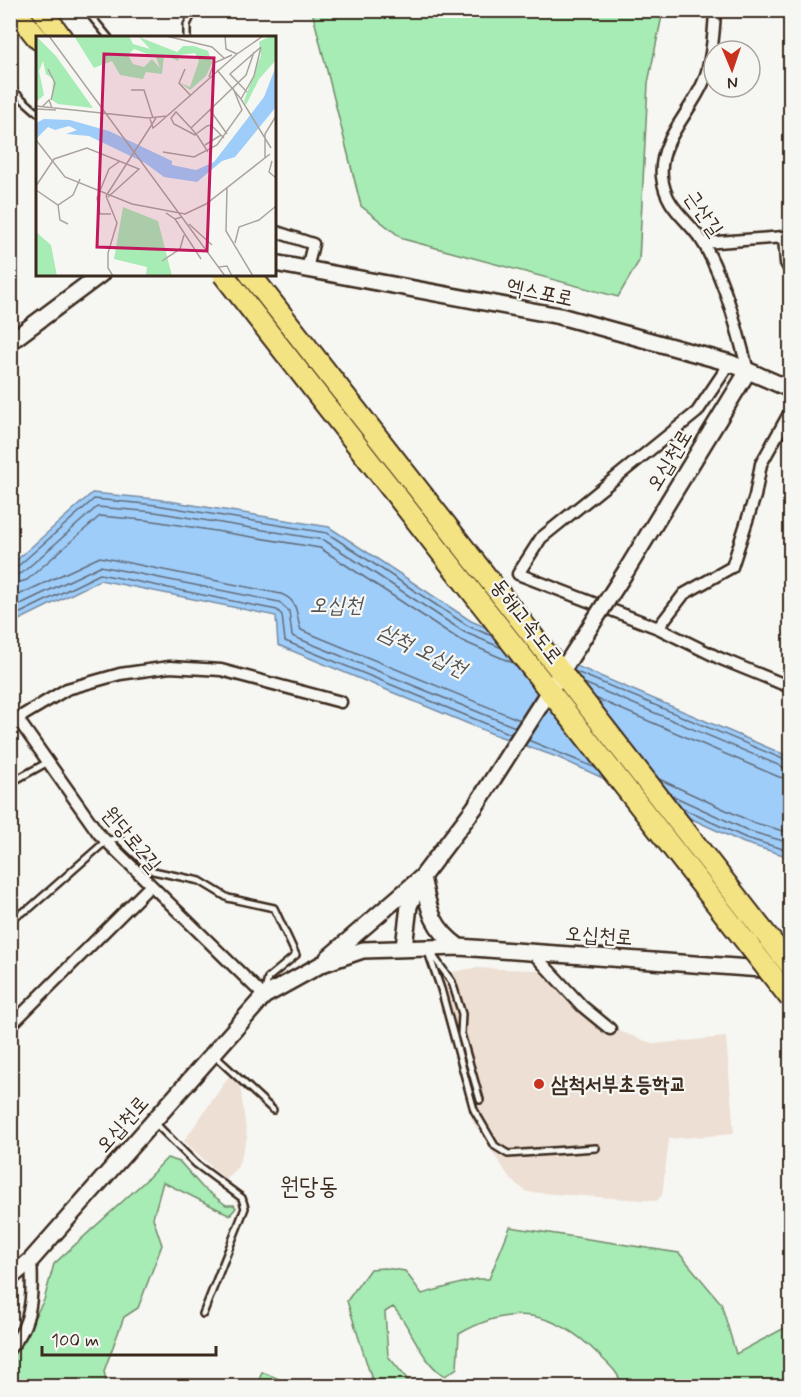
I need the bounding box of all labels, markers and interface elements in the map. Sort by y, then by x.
inset map [36,36,276,276]
north arrow [702,39,762,99]
text: N [727,72,738,93]
street label: 근산길 [677,185,729,242]
street label: 엑스포로 [504,272,576,314]
street label: 오십천로 [640,424,699,497]
street label: 동해고속도로 [484,573,568,670]
water label: 오십천 [309,592,365,620]
water label: 삼척 오십천 [374,618,473,685]
street label: 원당로2길 [95,801,167,879]
street label: 오십천로 [564,920,634,952]
place label: 삼척서부초등학교 [551,1071,686,1099]
marker: 삼척서부초등학교 [532,1077,546,1091]
street label: 오십천로 [90,1090,155,1159]
district label: 원당동 [280,1172,338,1203]
scale bar [42,1319,216,1357]
text: 100 m [51,1329,99,1353]

